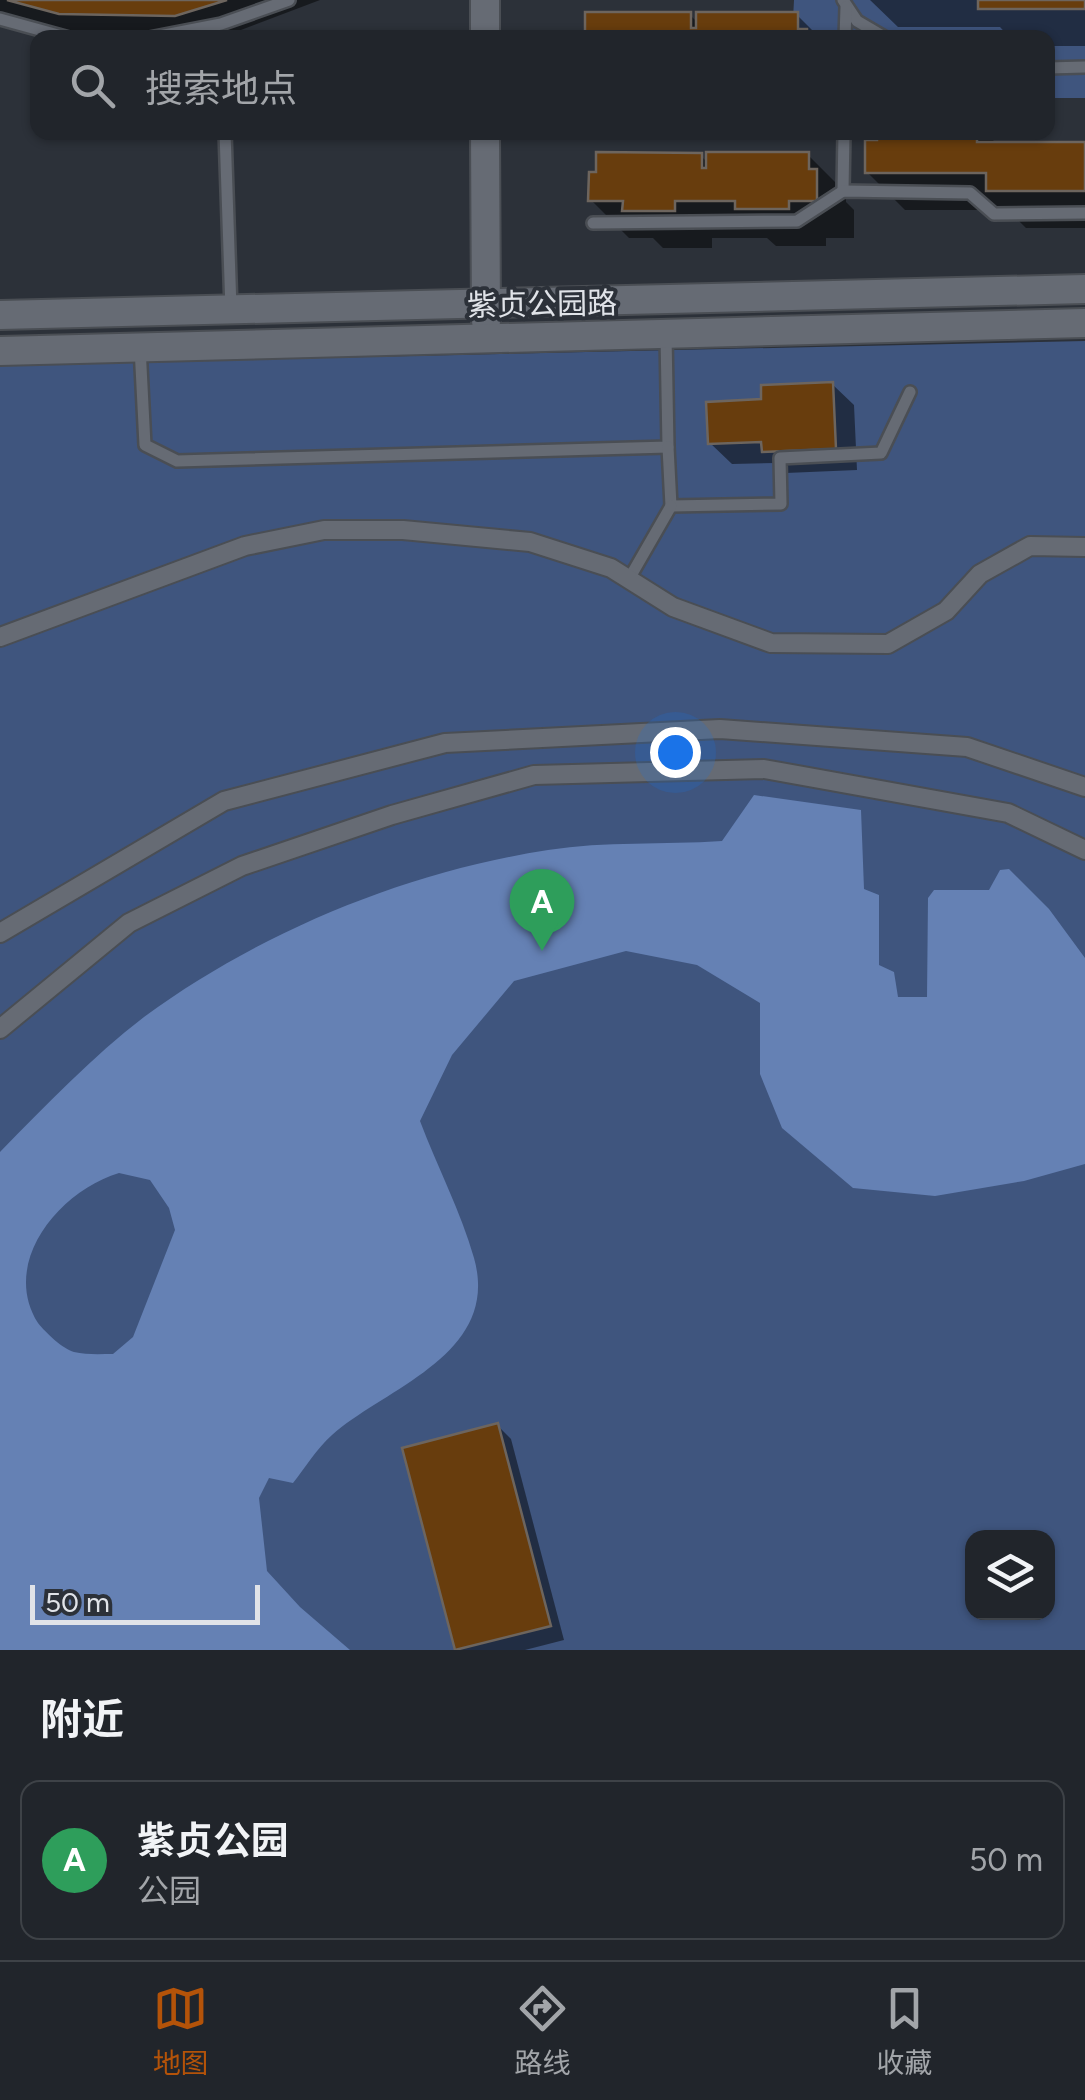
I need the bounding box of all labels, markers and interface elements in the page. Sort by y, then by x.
search box [30,30,1055,140]
icon: search [65,58,120,113]
text: 搜索地点 [145,66,297,112]
street label: 紫贞公园路 [467,284,617,324]
your location [650,727,701,778]
pin: A [510,868,574,951]
map controls [965,1530,1055,1620]
button: layers [965,1530,1055,1620]
scale bar [30,1580,260,1624]
text: 50 m [45,1585,110,1619]
text: 附近 [40,1694,124,1745]
text: 紫贞公园 [137,1818,289,1864]
text: A [63,1841,86,1879]
text: 50 m [969,1841,1043,1879]
text: 公园 [137,1872,201,1910]
tab: 地图 [153,1981,209,2081]
tab: 路线 [514,1981,570,2081]
tab: 收藏 [876,1981,932,2081]

